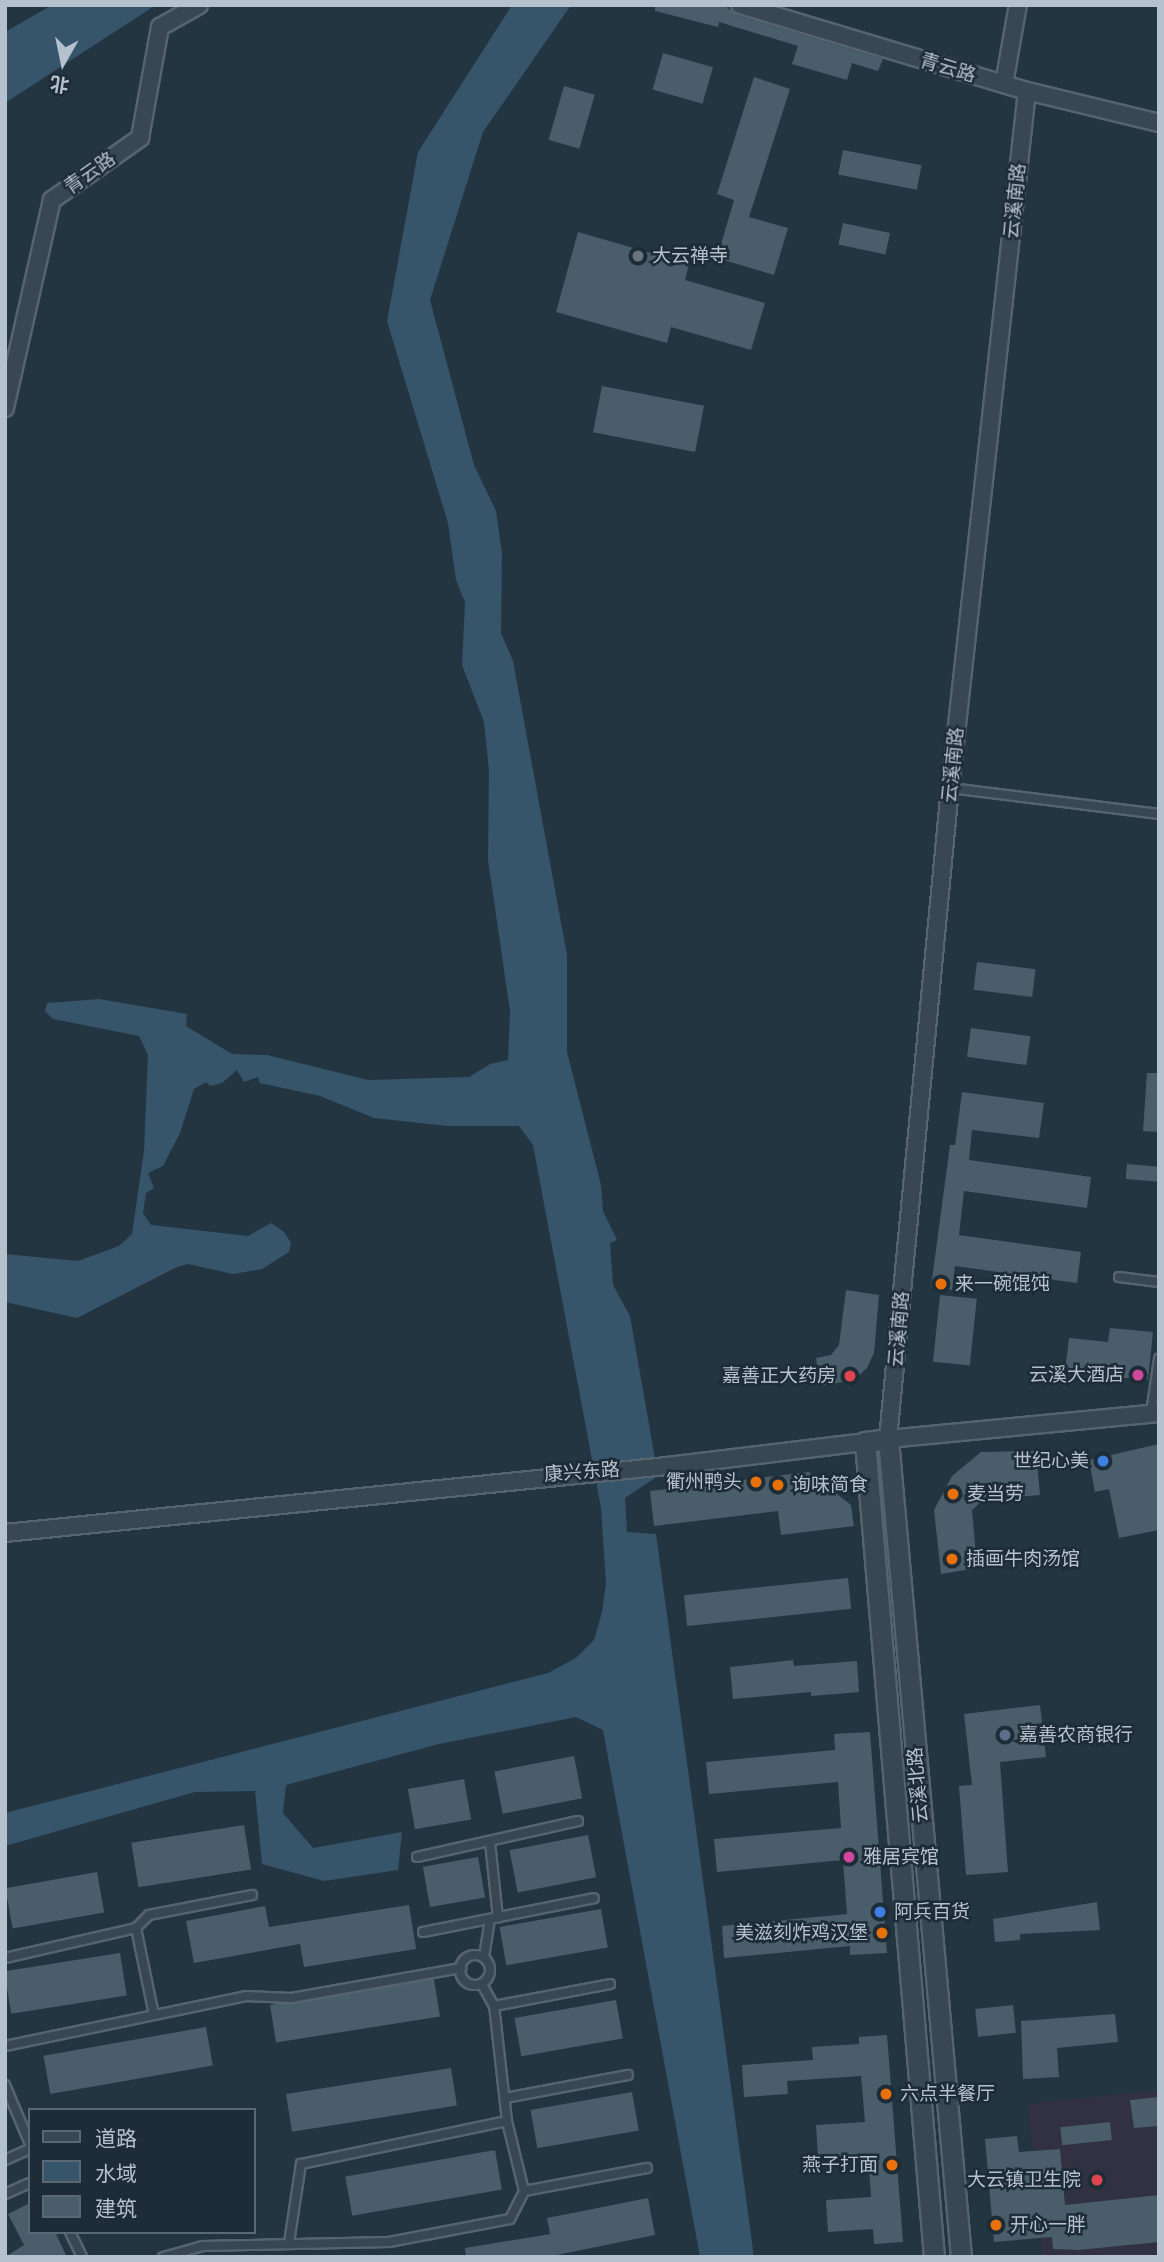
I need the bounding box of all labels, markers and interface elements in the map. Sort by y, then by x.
north arrow [28,28,98,98]
street label: 青云路 [917,49,979,87]
text: 北 [48,71,71,97]
street label: 青云路 [60,147,120,199]
street label: 云溪南路 [1000,162,1030,240]
place label: 大云禅寺 [652,245,728,267]
marker: 大云禅寺 [630,248,646,264]
street label: 云溪南路 [938,726,968,804]
place label: 来一碗馄饨 [955,1273,1050,1295]
marker: 来一碗馄饨 [933,1276,949,1292]
street label: 云溪南路 [884,1290,914,1368]
place label: 云溪大酒店 [1029,1364,1124,1386]
place label: 嘉善正大药房 [722,1365,836,1387]
marker: 云溪大酒店 [1130,1367,1146,1383]
marker: 嘉善正大药房 [842,1368,858,1384]
place label: 世纪心美 [1013,1450,1089,1472]
marker: 世纪心美 [1095,1453,1111,1469]
street label: 康兴东路 [543,1458,621,1486]
place label: 衢州鸭头 [666,1471,742,1493]
marker: 衢州鸭头 [748,1474,764,1490]
place label: 询味简食 [792,1474,868,1496]
marker: 询味简食 [770,1477,786,1493]
place label: 麦当劳 [967,1483,1024,1505]
marker: 麦当劳 [945,1486,961,1502]
place label: 插画牛肉汤馆 [966,1548,1080,1570]
marker: 插画牛肉汤馆 [944,1551,960,1567]
place label: 嘉善农商银行 [1019,1724,1133,1746]
marker: 嘉善农商银行 [997,1727,1013,1743]
street label: 云溪北路 [903,1746,933,1824]
place label: 雅居宾馆 [863,1846,939,1868]
marker: 雅居宾馆 [841,1849,857,1865]
place label: 阿兵百货 [894,1901,970,1923]
marker: 阿兵百货 [872,1904,888,1920]
place label: 美滋刻炸鸡汉堡 [735,1922,868,1944]
marker: 美滋刻炸鸡汉堡 [874,1925,890,1941]
place label: 六点半餐厅 [900,2083,995,2105]
marker: 六点半餐厅 [878,2086,894,2102]
legend [28,2108,256,2234]
text: 道路 [95,2126,137,2151]
place label: 燕子打面 [802,2154,878,2176]
marker: 燕子打面 [884,2157,900,2173]
text: 水域 [95,2161,137,2186]
place label: 大云镇卫生院 [967,2169,1081,2191]
marker: 大云镇卫生院 [1087,2170,1107,2190]
text: 建筑 [95,2196,137,2221]
place label: 开心一胖 [1010,2214,1086,2236]
marker: 开心一胖 [988,2217,1004,2233]

